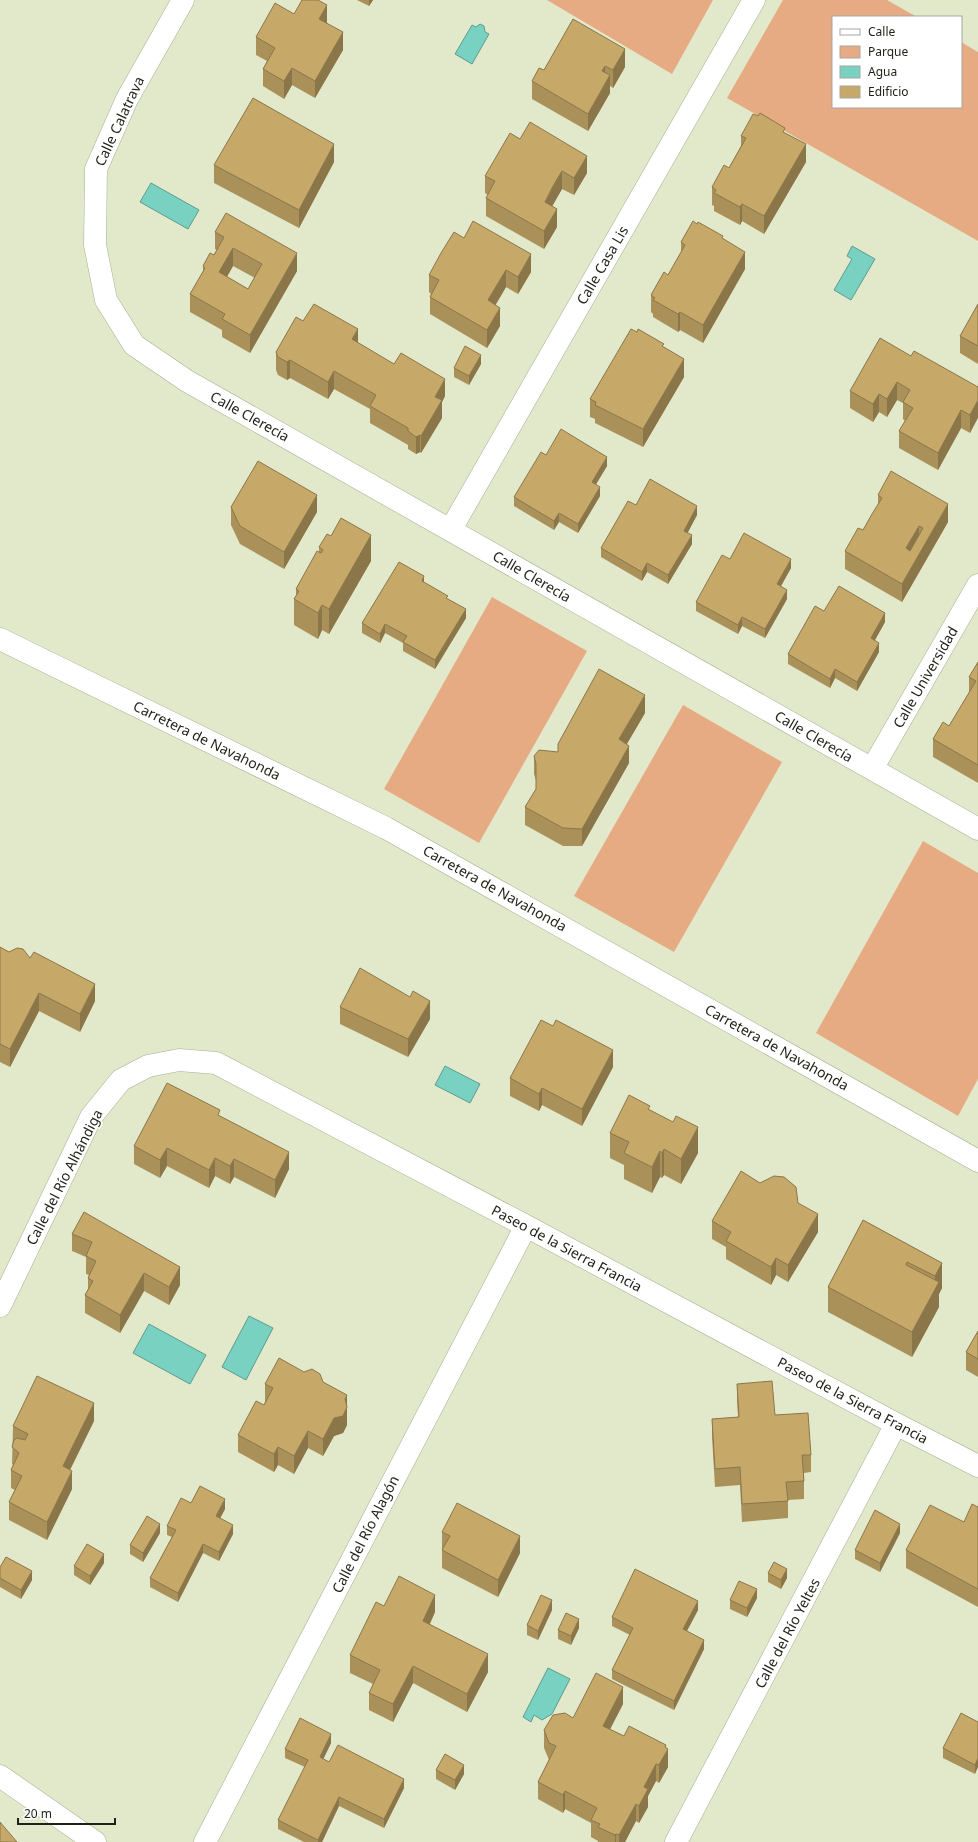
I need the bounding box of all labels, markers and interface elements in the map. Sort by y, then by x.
legend [832,16,962,108]
text: Calle [868,23,896,40]
text: Parque [868,43,909,60]
text: Agua [868,63,897,80]
street label: Calle Calatrava [90,73,148,169]
text: Edificio [868,83,909,100]
street label: Calle Casa Lis [572,222,632,308]
street label: Calle Clerecía [207,387,293,445]
street label: Calle Clerecía [489,546,575,606]
street label: Calle Universidad [888,623,962,731]
street label: Carretera de Navahonda [130,696,284,784]
street label: Calle Clerecía [771,706,857,766]
street label: Carretera de Navahonda [420,841,570,935]
street label: Carretera de Navahonda [702,1000,852,1094]
street label: Calle del Río Alhándiga [21,1106,107,1248]
street label: Paseo de la Sierra Francia [488,1200,646,1296]
street label: Paseo de la Sierra Francia [774,1352,932,1448]
street label: Calle del Río Alagón [327,1472,403,1596]
street label: Calle del Río Yeltes [750,1574,824,1691]
scale bar [18,1800,115,1826]
text: 20 m [24,1805,52,1822]

